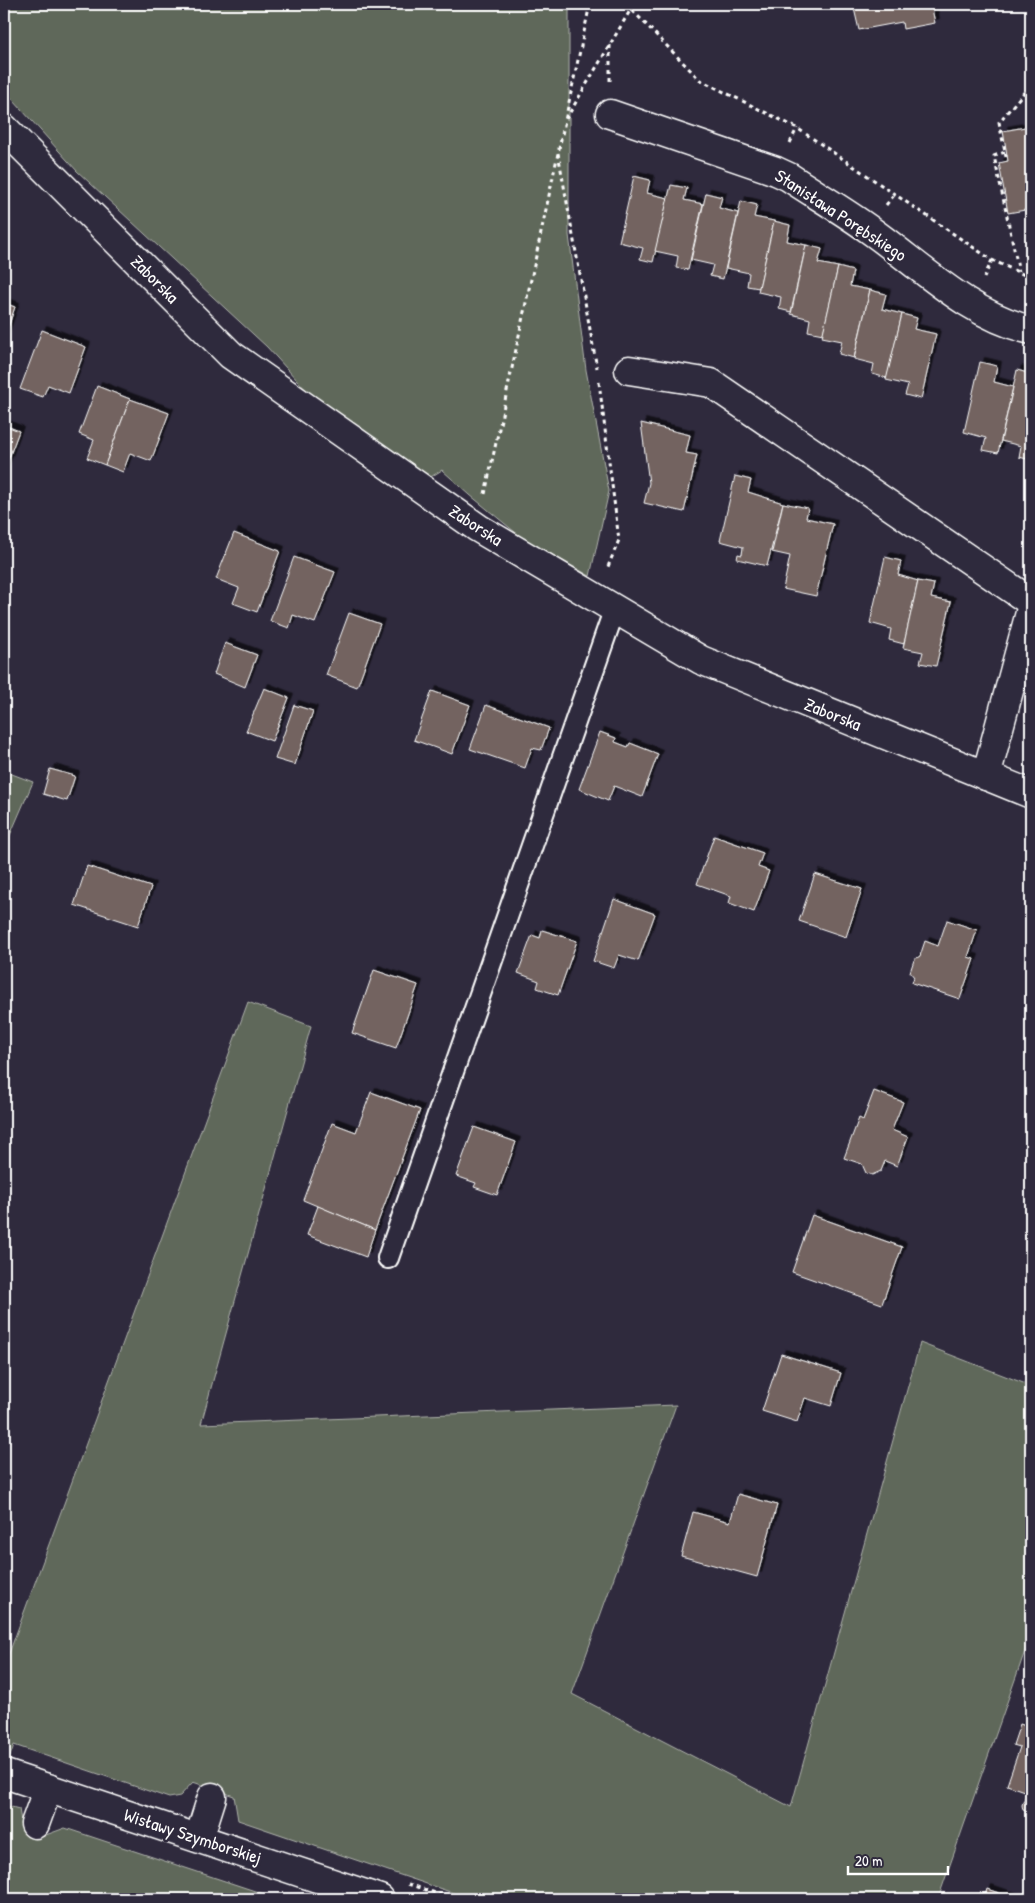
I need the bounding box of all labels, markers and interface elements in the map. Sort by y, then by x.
street label: Stanisława Porębskiego [770,163,912,267]
street label: Zaborska [125,249,185,309]
street label: Zaborska [444,498,508,552]
street label: Zaborska [801,691,865,737]
street label: Wisławy Szymborskiej [121,1802,265,1870]
scale bar [848,1843,948,1875]
text: 20 m [855,1850,882,1871]

